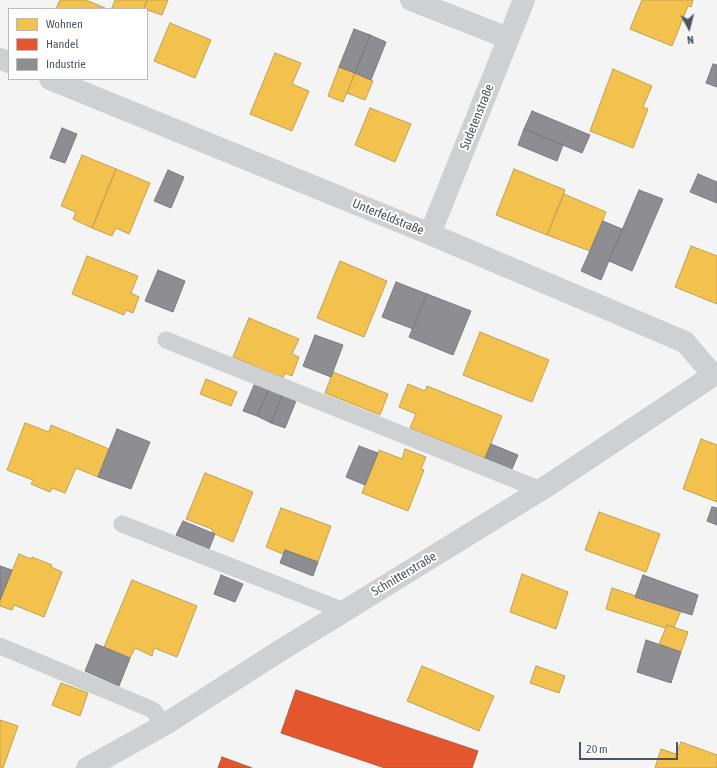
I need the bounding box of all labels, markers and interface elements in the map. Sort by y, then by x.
legend [8,8,148,80]
north arrow [669,8,709,48]
text: Wohnen [46,17,83,31]
text: N [687,34,694,46]
text: Handel [46,37,79,51]
text: Industrie [46,57,86,71]
street label: Sudetenstraße [457,82,497,152]
street label: Unterfeldstraße [350,196,426,238]
street label: Schnitterstraße [369,549,439,599]
scale bar [581,734,680,760]
text: 20 m [586,742,608,756]

